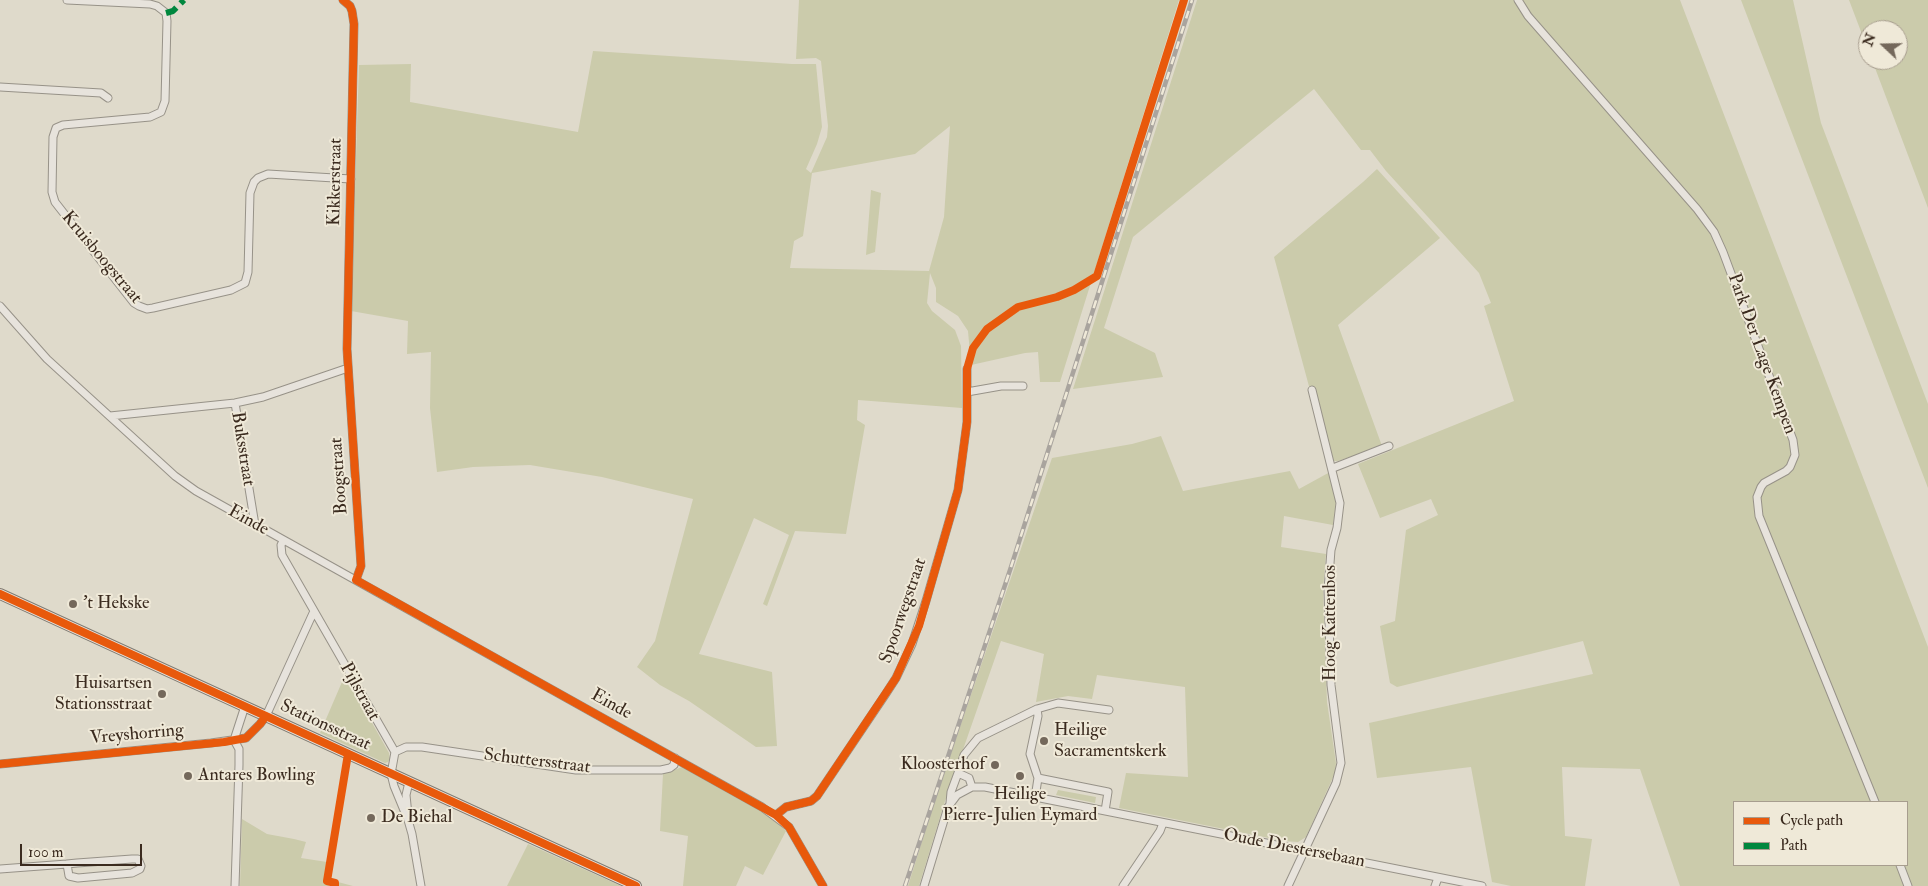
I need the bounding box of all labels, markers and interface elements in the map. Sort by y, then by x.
north arrow [1858,20,1908,70]
text: N [1859,31,1880,49]
street label: Kikkerstraat [324,138,348,226]
street label: Kruisboogstraat [56,207,146,309]
street label: Park Der Lage Kempen [1722,271,1800,437]
street label: Buksstraat [225,410,259,488]
street label: Boogstraat [327,437,353,515]
street label: Einde [224,501,272,541]
street label: Spoorwegstraat [876,556,932,666]
street label: Hoog Kattenbos [1320,565,1342,681]
place label: 't Hekske [83,593,150,615]
marker: 't Hekske [67,598,79,610]
street label: Pijlstraat [334,659,384,725]
place label: Huisartsen Stationsstraat [55,673,152,716]
street label: Einde [587,685,635,725]
marker: Huisartsen Stationsstraat [156,688,168,700]
street label: Stationsstraat [276,696,374,756]
street label: Vreyshorring [89,720,185,750]
place label: Heilige Sacramentskerk [1054,720,1167,762]
marker: Heilige Sacramentskerk [1038,735,1050,747]
street label: Schuttersstraat [482,745,592,779]
place label: Kloosterhof [900,754,985,776]
marker: Kloosterhof [989,759,1001,771]
place label: Antares Bowling [198,765,315,787]
marker: Antares Bowling [182,770,194,782]
marker: Heilige Pierre-Julien Eymard [1014,770,1026,782]
place label: Heilige Pierre-Julien Eymard [943,784,1097,826]
legend [1733,801,1908,866]
place label: De Biehal [381,807,452,829]
text: Cycle path [1780,811,1843,830]
marker: De Biehal [365,812,377,824]
street label: Oude Diestersebaan [1221,825,1367,873]
scale bar [22,834,145,866]
text: Path [1780,836,1807,855]
text: 100 m [28,843,63,862]

